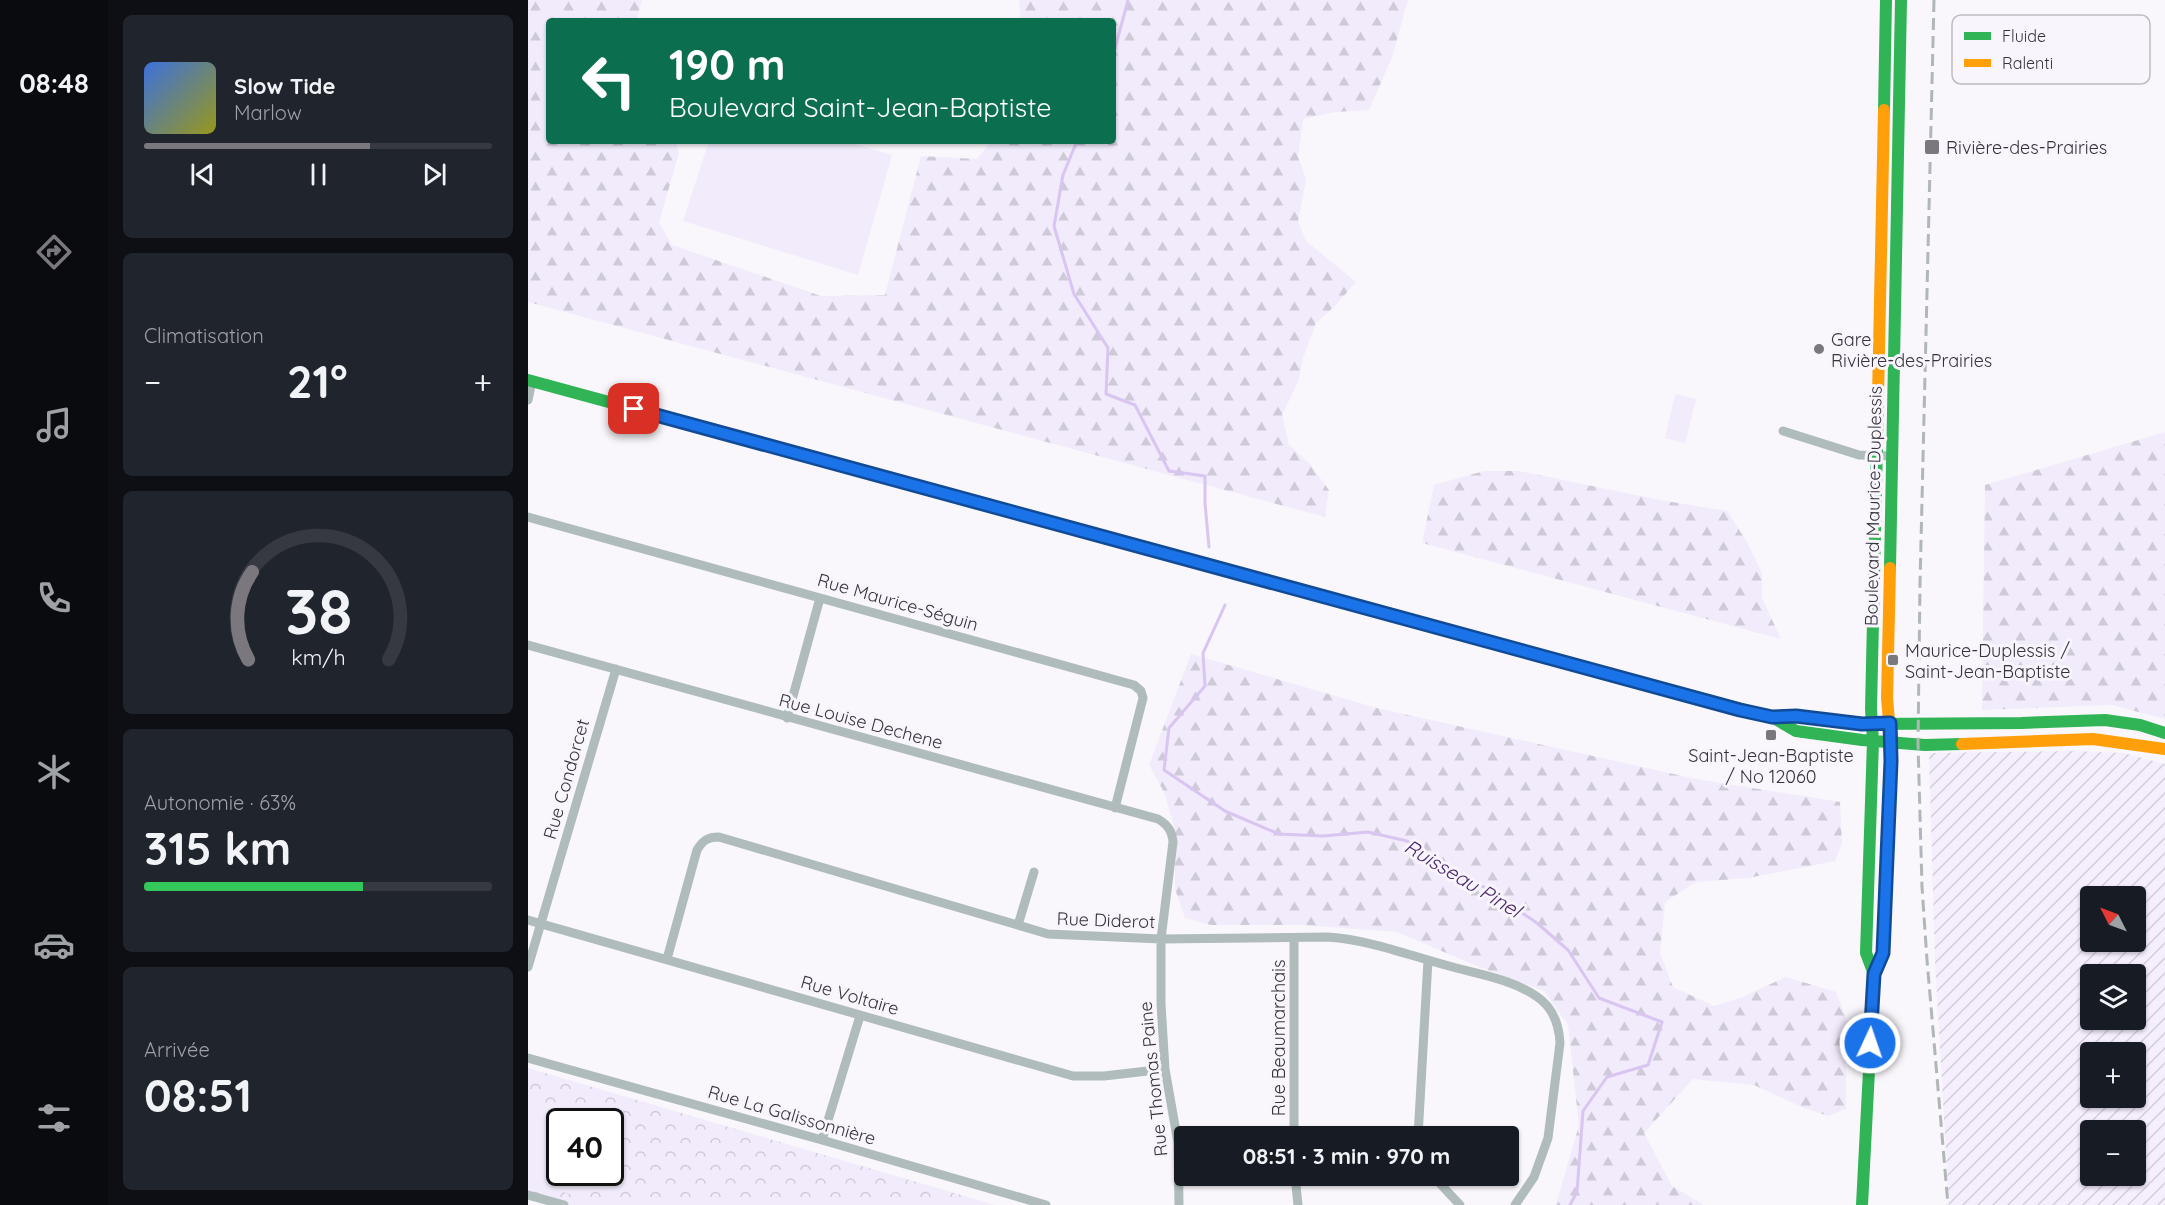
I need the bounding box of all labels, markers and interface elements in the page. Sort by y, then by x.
legend [1952,15,2150,84]
text: Fluide [2002,26,2046,46]
text: 190 m [669,38,785,91]
icon: left [570,42,648,120]
text: Ralenti [2002,53,2053,73]
text: 08:48 [19,66,89,100]
text: Slow Tide [234,72,335,100]
text: Boulevard Saint-Jean-Baptiste [669,90,1051,124]
text: Marlow [234,100,302,125]
place label: Rivière-des-Prairies [1946,136,2107,159]
marker: Rivière-des-Prairies [1923,138,1941,156]
icon: previous [186,158,219,191]
icon: pause [302,158,335,191]
icon: next [418,158,451,191]
icon: directions [33,231,75,273]
text: Climatisation [144,323,264,348]
place label: Gare Rivière-des-Prairies [1831,328,1992,372]
marker: Gare Rivière-des-Prairies [1812,342,1826,356]
text: 21° [287,353,348,409]
text: − [144,361,161,402]
text: + [473,361,492,402]
pin [608,383,659,434]
street label: Boulevard Maurice-Duplessis [1859,386,1887,626]
icon: arrive [617,392,650,425]
icon: music [33,404,75,446]
street label: Rue Maurice-Séguin [815,568,981,636]
text: 38 [284,572,352,650]
icon: phone [33,577,75,619]
place label: Maurice-Duplessis / Saint-Jean-Baptiste [1905,639,2070,683]
text: km/h [291,644,345,670]
marker: Maurice-Duplessis / Saint-Jean-Baptiste [1886,653,1900,667]
street label: Rue Louise Dechene [776,688,946,754]
street label: Rue Condorcet [538,716,594,842]
marker: Saint-Jean-Baptiste / No 12060 [1764,728,1778,742]
place label: Saint-Jean-Baptiste / No 12060 [1688,744,1854,788]
icon: climate [33,751,75,793]
text: Autonomie · 63% [144,790,296,815]
text: 315 km [144,820,291,876]
water label: Ruisseau Pinel [1400,833,1528,924]
north arrow [2080,886,2146,952]
map controls [2080,886,2146,1186]
street label: Rue Diderot [1056,907,1156,933]
icon: car [33,924,75,966]
street label: Rue Beaumarchais [1267,960,1290,1116]
button: layers [2080,964,2146,1030]
street label: Rue Voltaire [798,970,902,1020]
street label: Rue Thomas Paine [1133,1000,1173,1158]
position arrow [1838,1011,1902,1075]
text: Arrivée [144,1037,210,1062]
button: + [2080,1042,2146,1108]
text: 08:51 [144,1067,252,1123]
street label: Rue La Galissonnière [705,1080,879,1150]
icon: filters [33,1097,75,1139]
speed limit sign: 40 [546,1108,624,1186]
button: − [2080,1120,2146,1186]
text: 08:51 · 3 min · 970 m [1243,1142,1450,1170]

